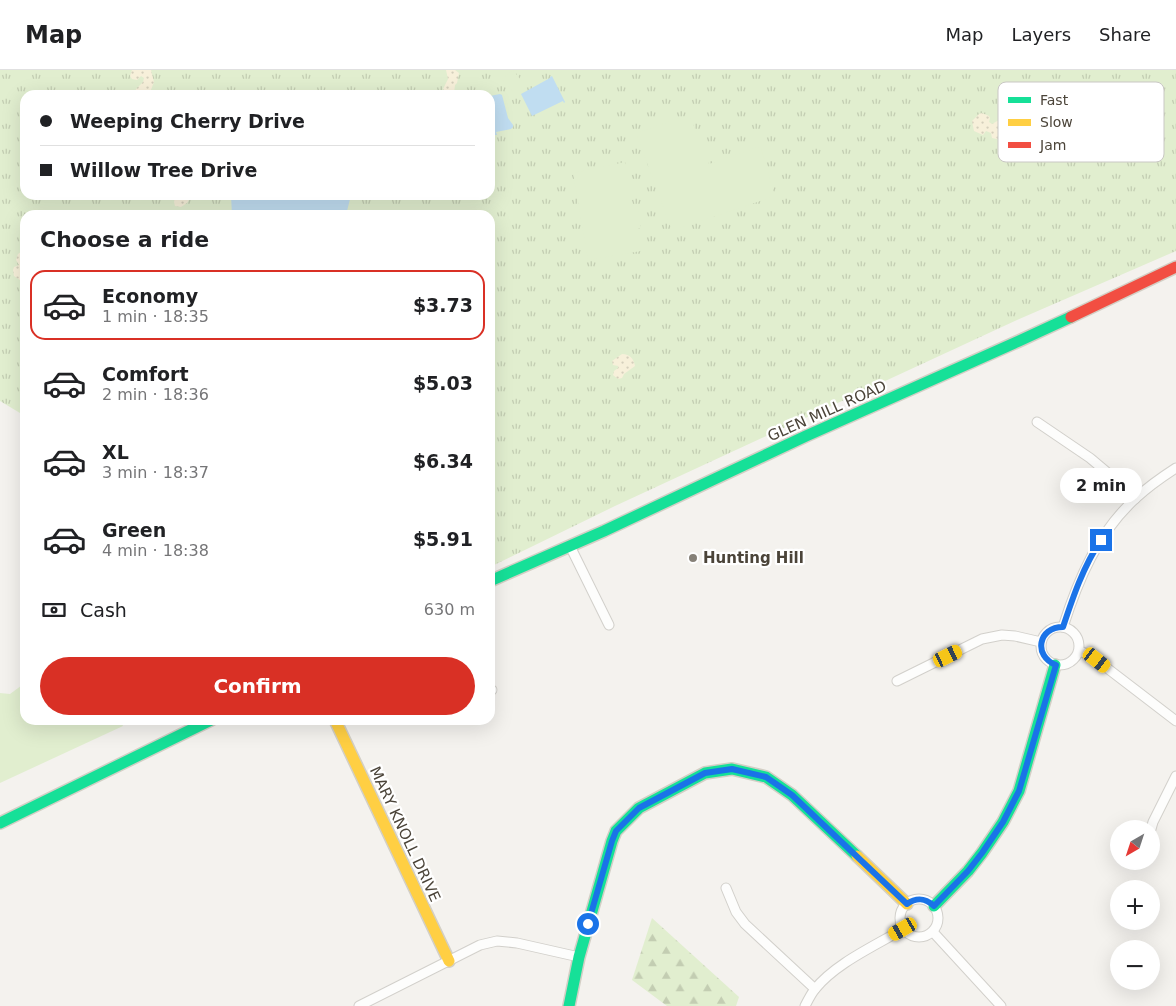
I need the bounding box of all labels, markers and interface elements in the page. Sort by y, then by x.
text: Map [25,21,82,49]
text: Map [945,24,983,45]
text: Layers [1011,24,1071,45]
text: Share [1099,24,1151,45]
legend [998,82,1164,162]
text: Fast [1040,92,1069,108]
text: Weeping Cherry Drive [70,110,305,132]
text: Slow [1040,114,1073,130]
text: Jam [1039,137,1066,153]
text: Willow Tree Drive [70,159,257,181]
text: Choose a ride [40,227,209,252]
icon: car [42,283,87,328]
text: Economy [102,285,198,307]
text: $3.73 [413,294,473,316]
text: 1 min · 18:35 [102,307,209,326]
icon: car [42,361,87,406]
text: Comfort [102,363,189,385]
text: $5.03 [413,372,473,394]
street label: GLEN MILL ROAD [765,377,889,445]
text: 2 min · 18:36 [102,385,209,404]
icon: car [42,439,87,484]
text: XL [102,441,129,463]
text: $6.34 [413,450,473,472]
text: 3 min · 18:37 [102,463,209,482]
callout: 2 min [1060,468,1142,502]
text: 2 min [1076,476,1126,495]
icon: car [42,517,87,562]
text: Green [102,519,166,541]
text: $5.91 [413,528,473,550]
route end [1090,529,1112,551]
text: 4 min · 18:38 [102,541,209,560]
place label: Hunting Hill [703,549,804,567]
marker: Hunting Hill [687,552,699,564]
icon: cash [40,596,68,624]
text: Cash [80,599,127,621]
text: 630 m [424,600,475,619]
car [931,643,964,669]
car [1080,645,1113,675]
button: Confirm [40,657,475,715]
street label: MARY KNOLL DRIVE [366,764,444,904]
north arrow [1110,820,1160,870]
map controls [1110,820,1160,990]
button: + [1110,880,1160,930]
route start [577,913,599,935]
car [886,915,919,943]
button: − [1110,940,1160,990]

